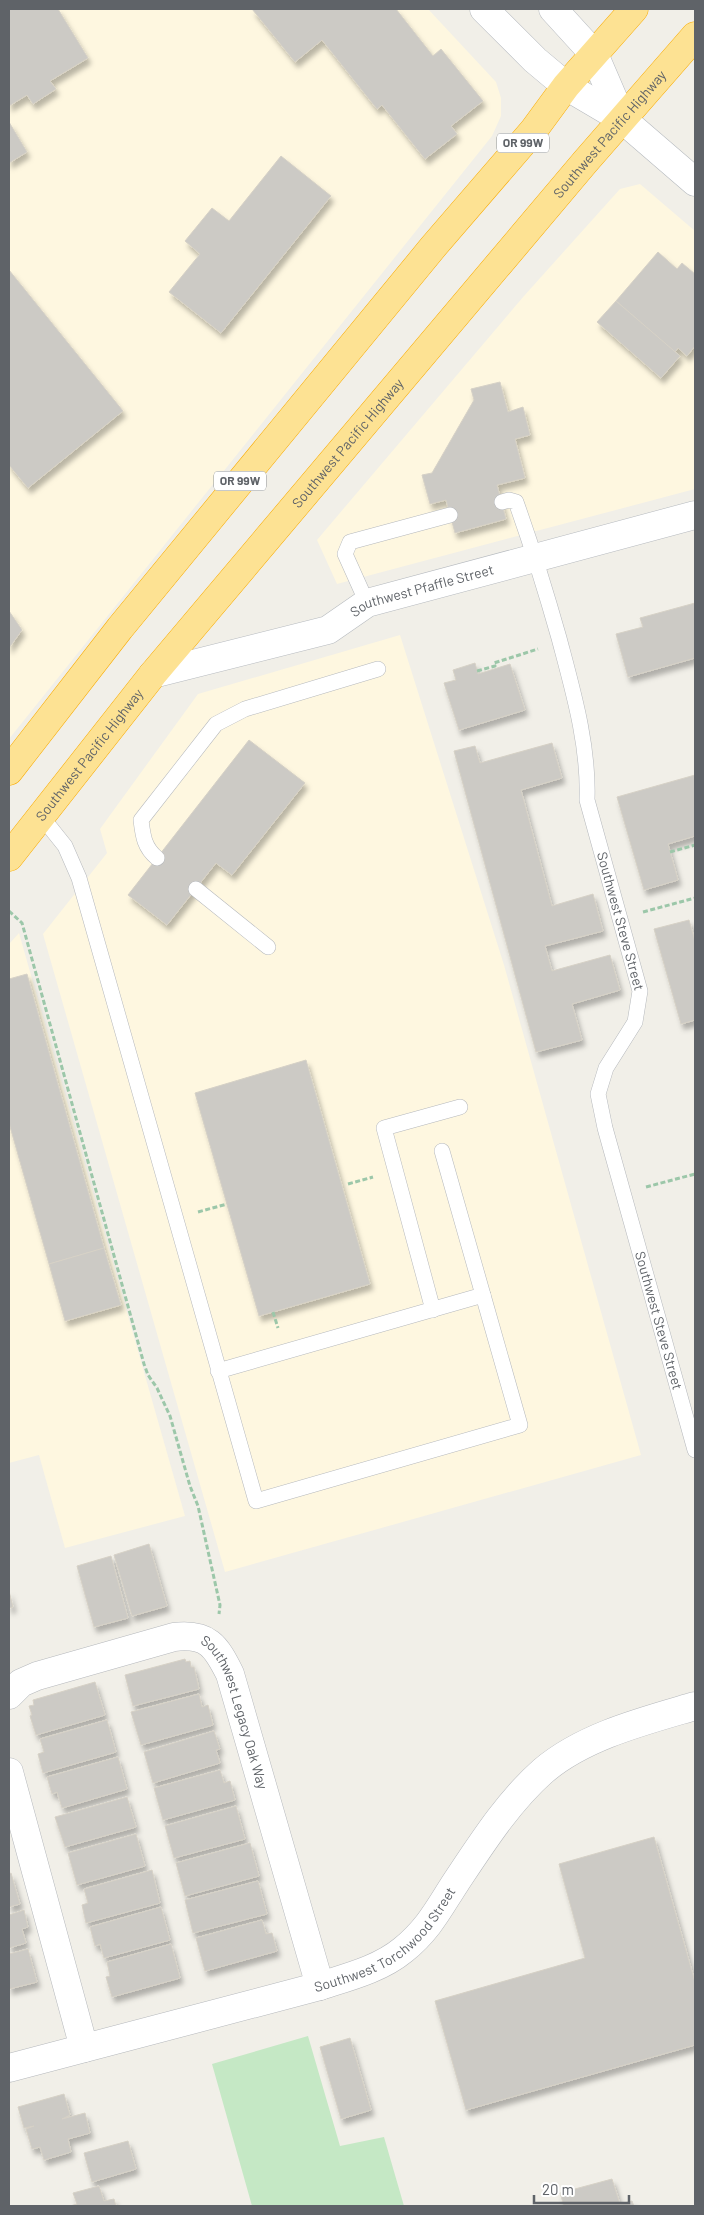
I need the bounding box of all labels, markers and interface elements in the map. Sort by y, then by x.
street label: Southwest Pacific Highway [549,66,670,201]
road number: OR 99W [497,134,549,152]
street label: Southwest Pacific Highway [288,374,407,511]
road number: OR 99W [214,472,266,491]
street label: Southwest Pfaffle Street [347,560,495,620]
street label: Southwest Pacific Highway [32,684,147,824]
street label: Southwest Steve Street [594,850,648,992]
street label: Southwest Steve Street [632,1249,687,1392]
street label: Southwest Legacy Oak Way [198,1631,272,1792]
street label: Southwest Torchwood Street [312,1884,459,1995]
scale bar [534,2172,629,2204]
text: 20 m [542,2180,574,2198]

